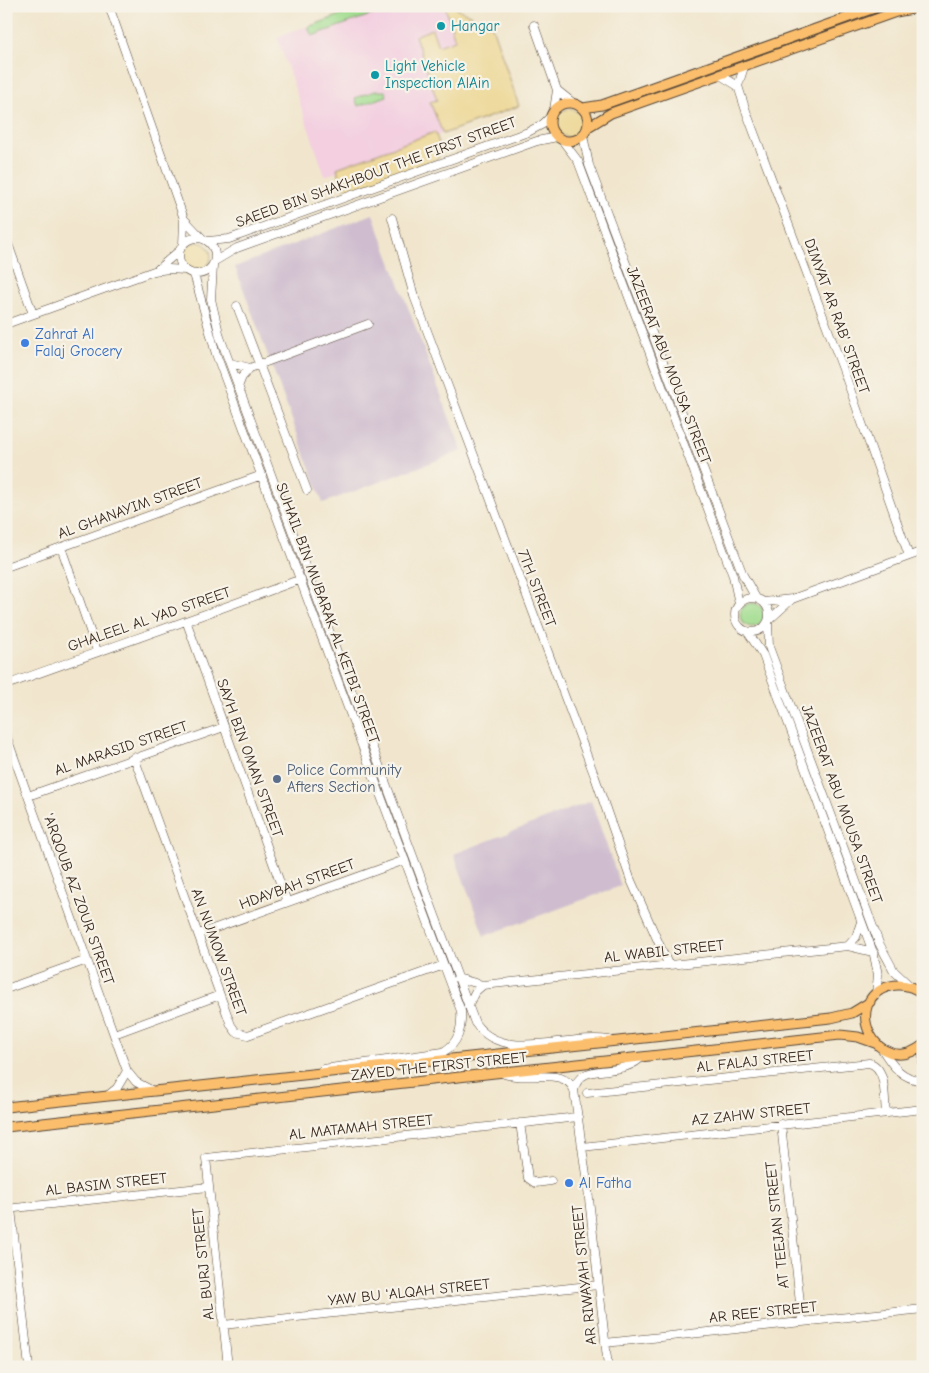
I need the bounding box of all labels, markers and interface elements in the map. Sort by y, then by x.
place label: Hangar [451,17,500,35]
marker: Hangar [435,20,447,32]
place label: Light Vehicle Inspection AlAin [385,57,489,92]
marker: Light Vehicle Inspection AlAin [369,69,381,81]
street label: SAEED BIN SHAKHBOUT THE FIRST STREET [233,113,519,231]
street label: DIMYAT AR RAB' STREET [801,236,874,396]
street label: JAZEERAT ABU MOUSA STREET [623,263,715,467]
place label: Zahrat Al Falaj Grocery [35,325,122,360]
marker: Zahrat Al Falaj Grocery [19,337,31,349]
street label: AL GHANAYIM STREET [55,473,205,543]
street label: SUHAIL BIN MUBARAK AL KETBI STREET [272,480,384,746]
street label: 7TH STREET [514,547,560,630]
street label: GHALEEL AL YAD STREET [65,583,233,655]
street label: SAYH BIN OMAN STREET [213,676,287,840]
street label: JAZEERAT ABU MOUSA STREET [798,702,887,906]
street label: AL MARASID STREET [52,717,190,779]
place label: Police Community Afters Section [287,761,402,796]
marker: Police Community Afters Section [271,773,283,785]
street label: 'ARQOUB AZ ZOUR STREET [40,811,119,987]
street label: HDAYBAH STREET [237,855,357,913]
street label: AN NUMOW STREET [188,886,251,1019]
street label: AL WABIL STREET [603,936,725,966]
street label: AL FALAJ STREET [696,1046,815,1076]
street label: ZAYED THE FIRST STREET [350,1048,528,1084]
street label: AZ ZAHW STREET [691,1099,812,1129]
street label: AL MATAMAH STREET [288,1110,434,1144]
street label: AT TEEJAN STREET [761,1160,793,1289]
street label: AL BASIM STREET [44,1169,168,1199]
place label: Al Fatha [579,1174,632,1192]
marker: Al Fatha [563,1177,575,1189]
street label: AR RIWAYAH STREET [568,1204,600,1346]
street label: AL BURJ STREET [188,1207,218,1321]
street label: YAW BU 'ALQAH STREET [327,1275,491,1309]
street label: AR REE' STREET [708,1297,818,1327]

